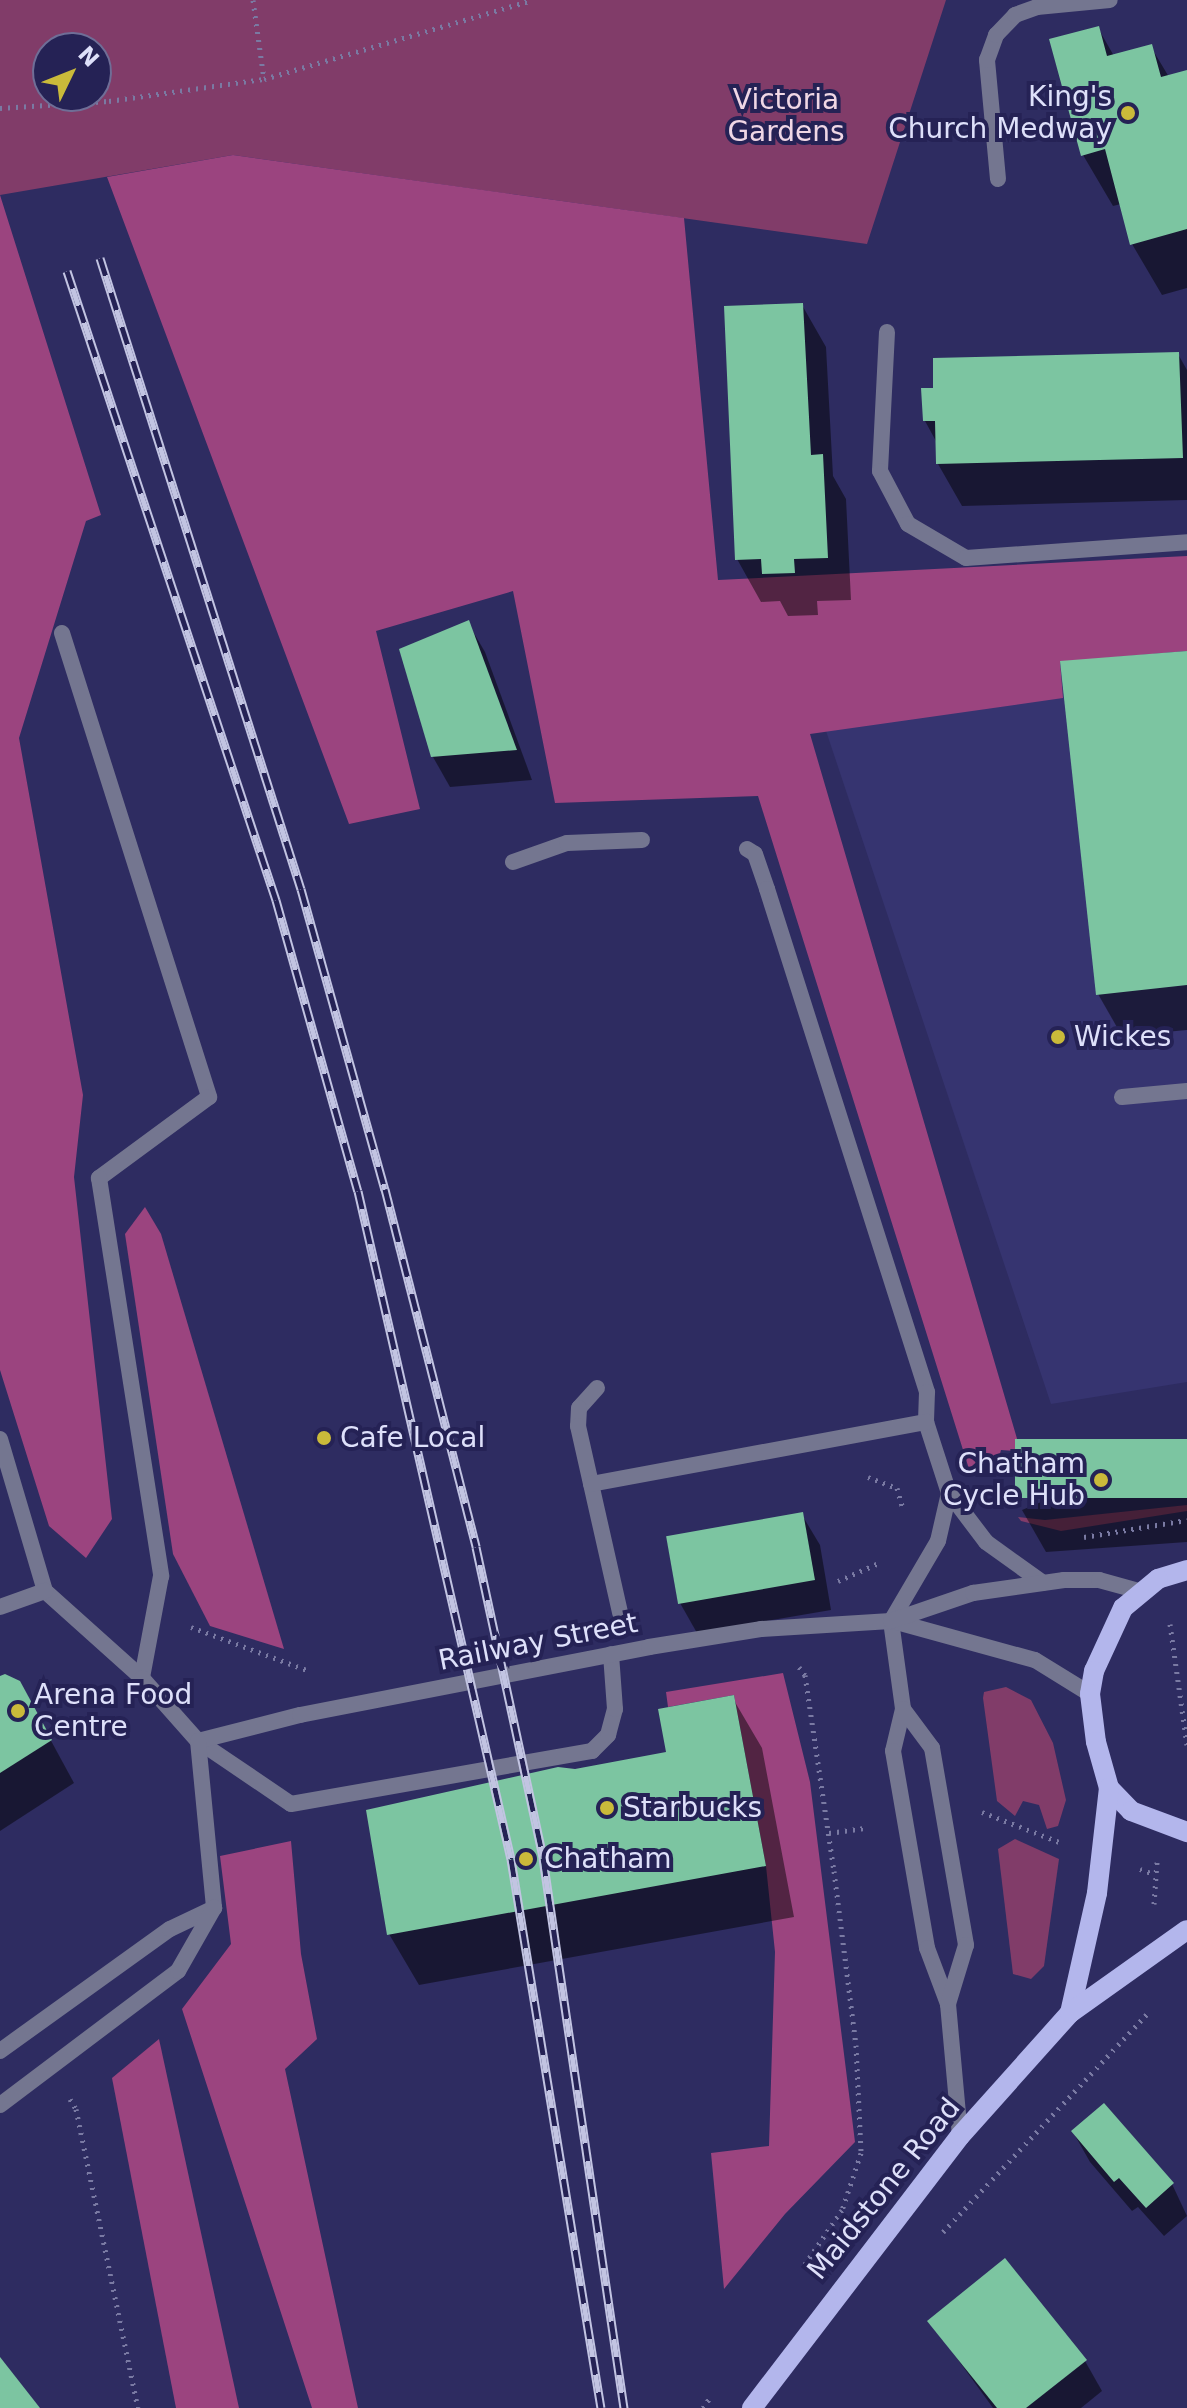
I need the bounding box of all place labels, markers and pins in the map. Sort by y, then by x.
place label: King's Church Medway [888,80,1112,146]
marker: King's Church Medway [1119,104,1137,122]
place label: Wickes [1074,1020,1171,1054]
marker: Wickes [1049,1028,1067,1046]
place label: Cafe Local [340,1421,485,1455]
marker: Cafe Local [315,1429,333,1447]
place label: Chatham Cycle Hub [943,1447,1085,1513]
marker: Chatham Cycle Hub [1092,1471,1110,1489]
place label: Arena Food Centre [34,1678,192,1744]
marker: Arena Food Centre [9,1702,27,1720]
place label: Starbucks [623,1791,762,1825]
marker: Starbucks [598,1799,616,1817]
place label: Chatham [544,1842,672,1876]
marker: Chatham [515,1848,537,1870]

